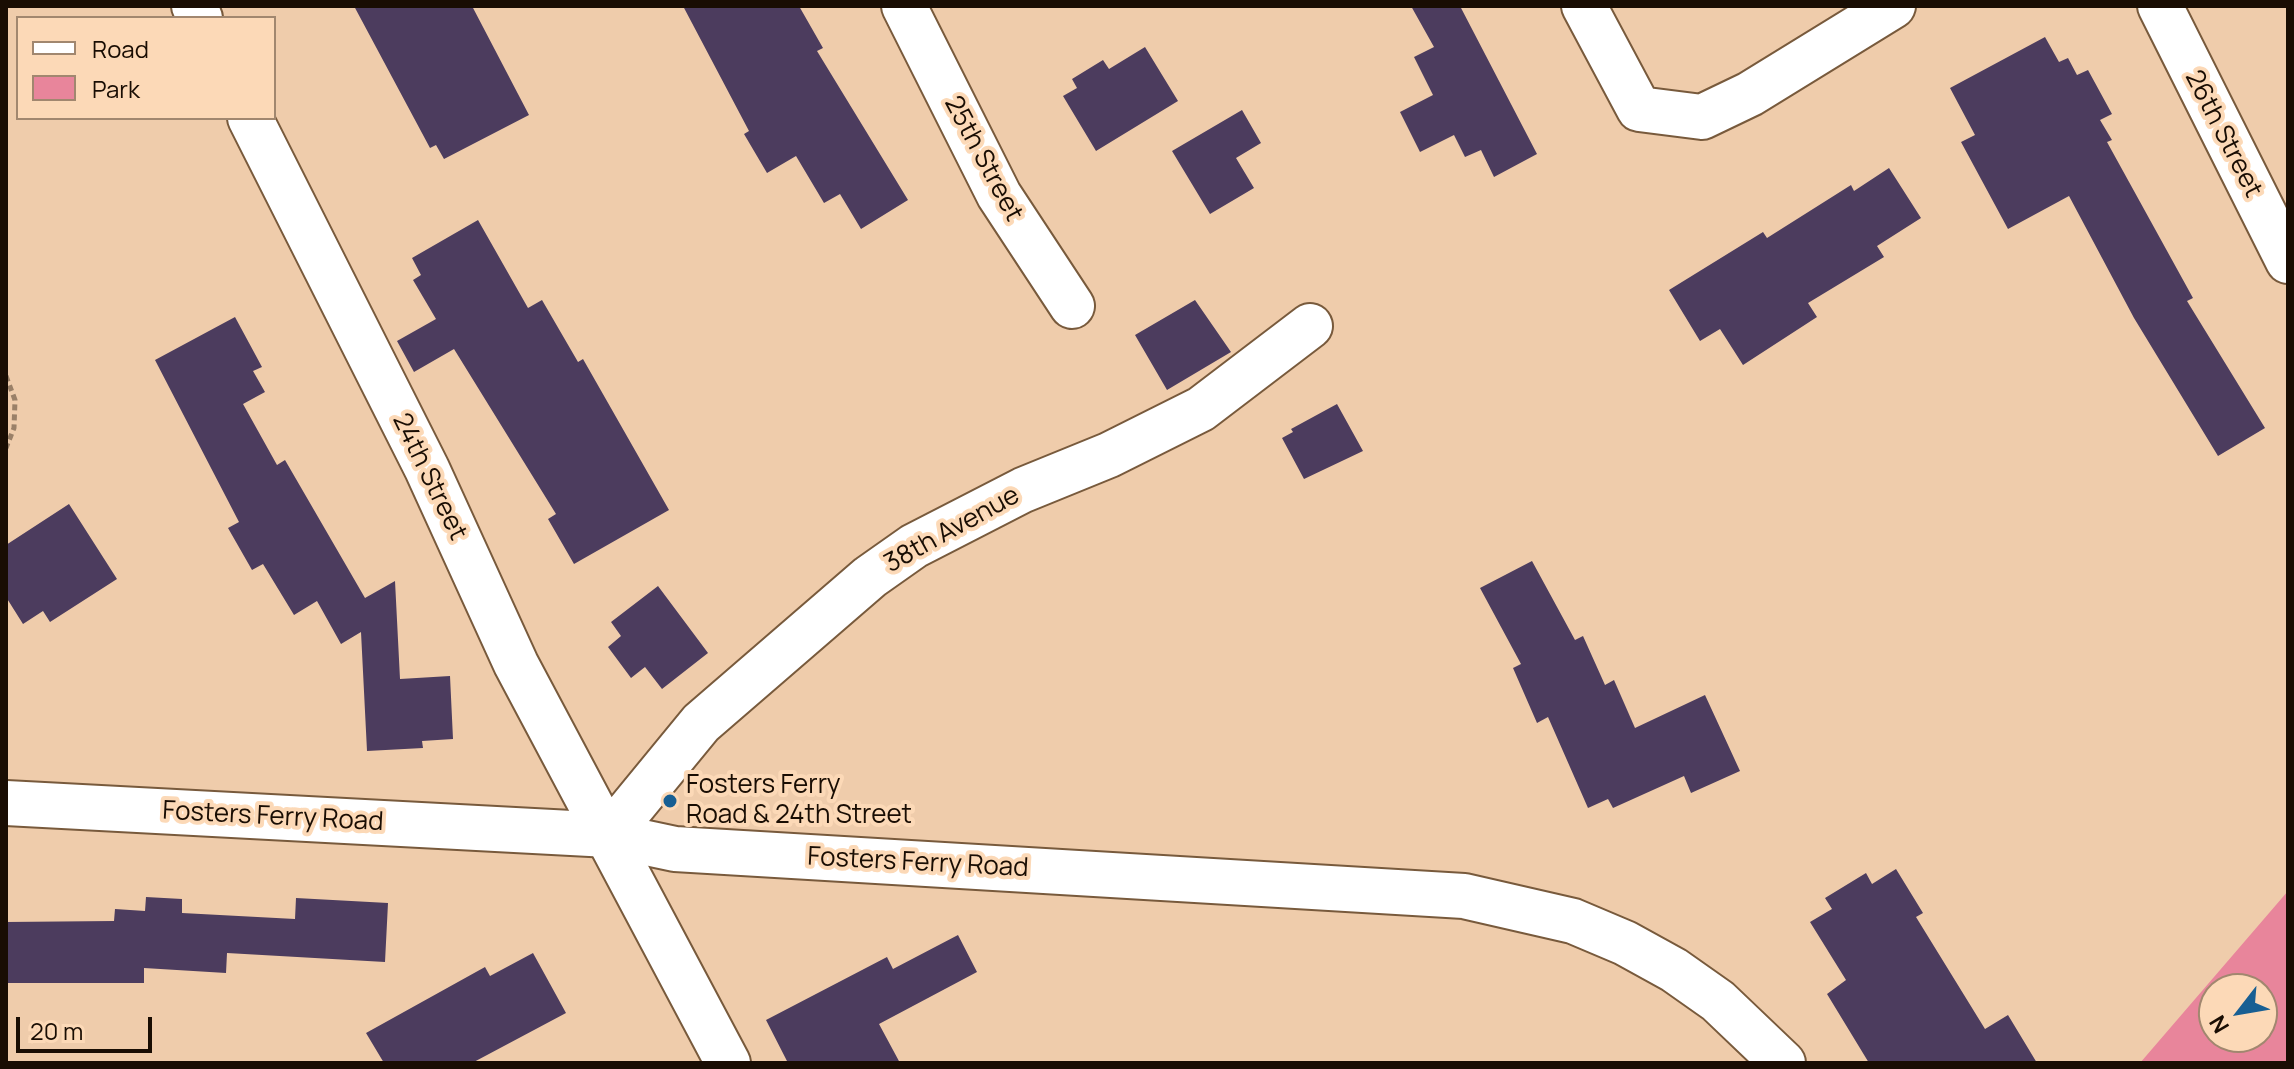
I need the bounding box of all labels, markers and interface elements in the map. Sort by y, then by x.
legend [16,16,276,120]
text: Road [92,32,149,65]
street label: 26th Street [2178,65,2268,203]
text: Park [92,72,140,105]
street label: 25th Street [937,91,1029,227]
street label: 24th Street [385,409,473,545]
street label: 38th Avenue [879,480,1025,580]
place label: Fosters Ferry Road & 24th Street [686,770,912,832]
marker: Fosters Ferry Road & 24th Street [661,792,679,810]
street label: Fosters Ferry Road [162,796,384,838]
street label: Fosters Ferry Road [807,842,1029,884]
north arrow [2198,973,2278,1053]
scale bar [20,1001,156,1051]
text: N [2202,1010,2236,1039]
text: 20 m [30,1014,83,1047]

